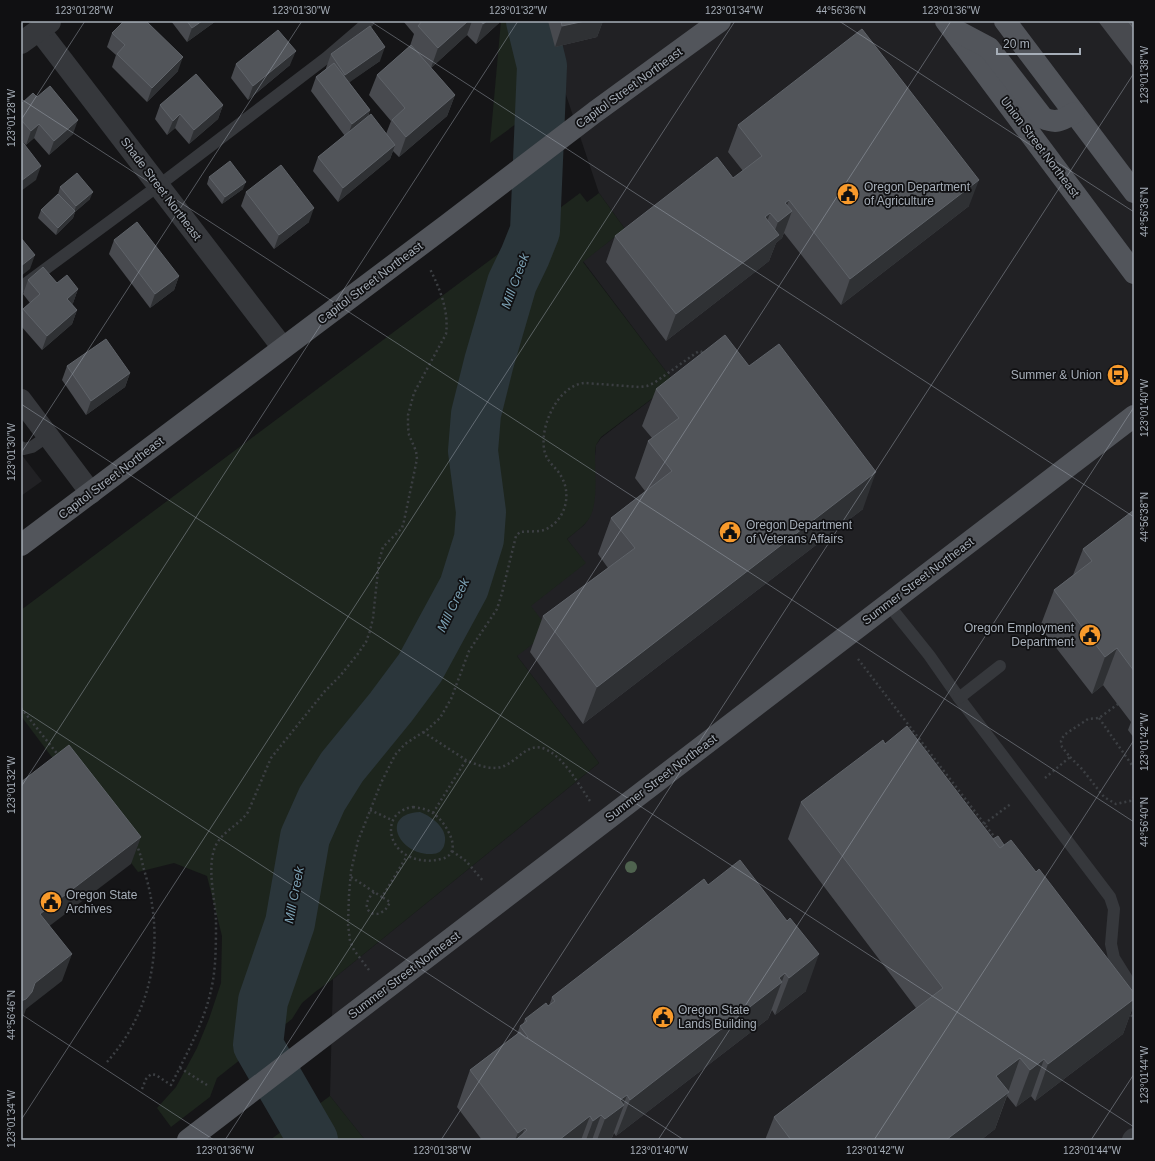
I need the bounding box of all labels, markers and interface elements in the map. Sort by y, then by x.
text: 123°01'28"W [55,5,113,16]
text: 123°01'30"W [272,5,330,16]
text: 123°01'32"W [489,5,547,16]
text: 123°01'34"W [705,5,763,16]
text: 44°56'36"N [816,5,866,16]
text: 123°01'36"W [922,5,980,16]
scale bar [997,30,1080,56]
text: 20 m [1003,37,1030,51]
street label: Capitol Street Northeast [573,44,685,131]
text: 123°01'38"W [1139,46,1150,104]
text: 123°01'28"W [6,89,17,147]
street label: Union Street Northeast [998,94,1083,200]
street label: Shade Street Northeast [118,135,205,244]
place label: Oregon Department of Agriculture [864,180,971,208]
public building icon: Oregon Department of Agriculture [835,181,861,207]
text: 44°56'36"N [1139,187,1150,237]
street label: Capitol Street Northeast [315,238,426,327]
water label: Mill Creek [498,250,532,311]
bus stop icon: Summer & Union [1105,362,1131,388]
place label: Summer & Union [1011,368,1102,382]
text: 123°01'40"W [1139,379,1150,437]
text: 123°01'30"W [6,423,17,481]
street label: Capitol Street Northeast [56,433,167,522]
text: 44°56'38"N [1139,492,1150,542]
place label: Oregon Department of Veterans Affairs [746,518,853,546]
public building icon: Oregon Department of Veterans Affairs [717,519,743,545]
street label: Summer Street Northeast [859,534,977,628]
water label: Mill Creek [434,574,473,634]
place label: Oregon Employment Department [964,621,1075,649]
public building icon: Oregon Employment Department [1077,622,1103,648]
text: 123°01'42"W [1139,713,1150,771]
street label: Summer Street Northeast [602,731,720,825]
text: 123°01'32"W [6,756,17,814]
text: 44°56'40"N [1139,797,1150,847]
water label: Mill Creek [281,864,307,925]
place label: Oregon State Archives [66,888,138,916]
public building icon: Oregon State Archives [38,889,64,915]
street label: Summer Street Northeast [345,928,463,1022]
text: 44°56'46"N [6,990,17,1040]
place label: Oregon State Lands Building [678,1003,757,1031]
public building icon: Oregon State Lands Building [650,1004,676,1030]
text: 123°01'44"W [1139,1046,1150,1104]
text: 123°01'34"W [6,1090,17,1148]
text: 123°01'36"W [196,1145,254,1156]
text: 123°01'38"W [413,1145,471,1156]
text: 123°01'40"W [630,1145,688,1156]
text: 123°01'42"W [846,1145,904,1156]
text: 123°01'44"W [1063,1145,1121,1156]

